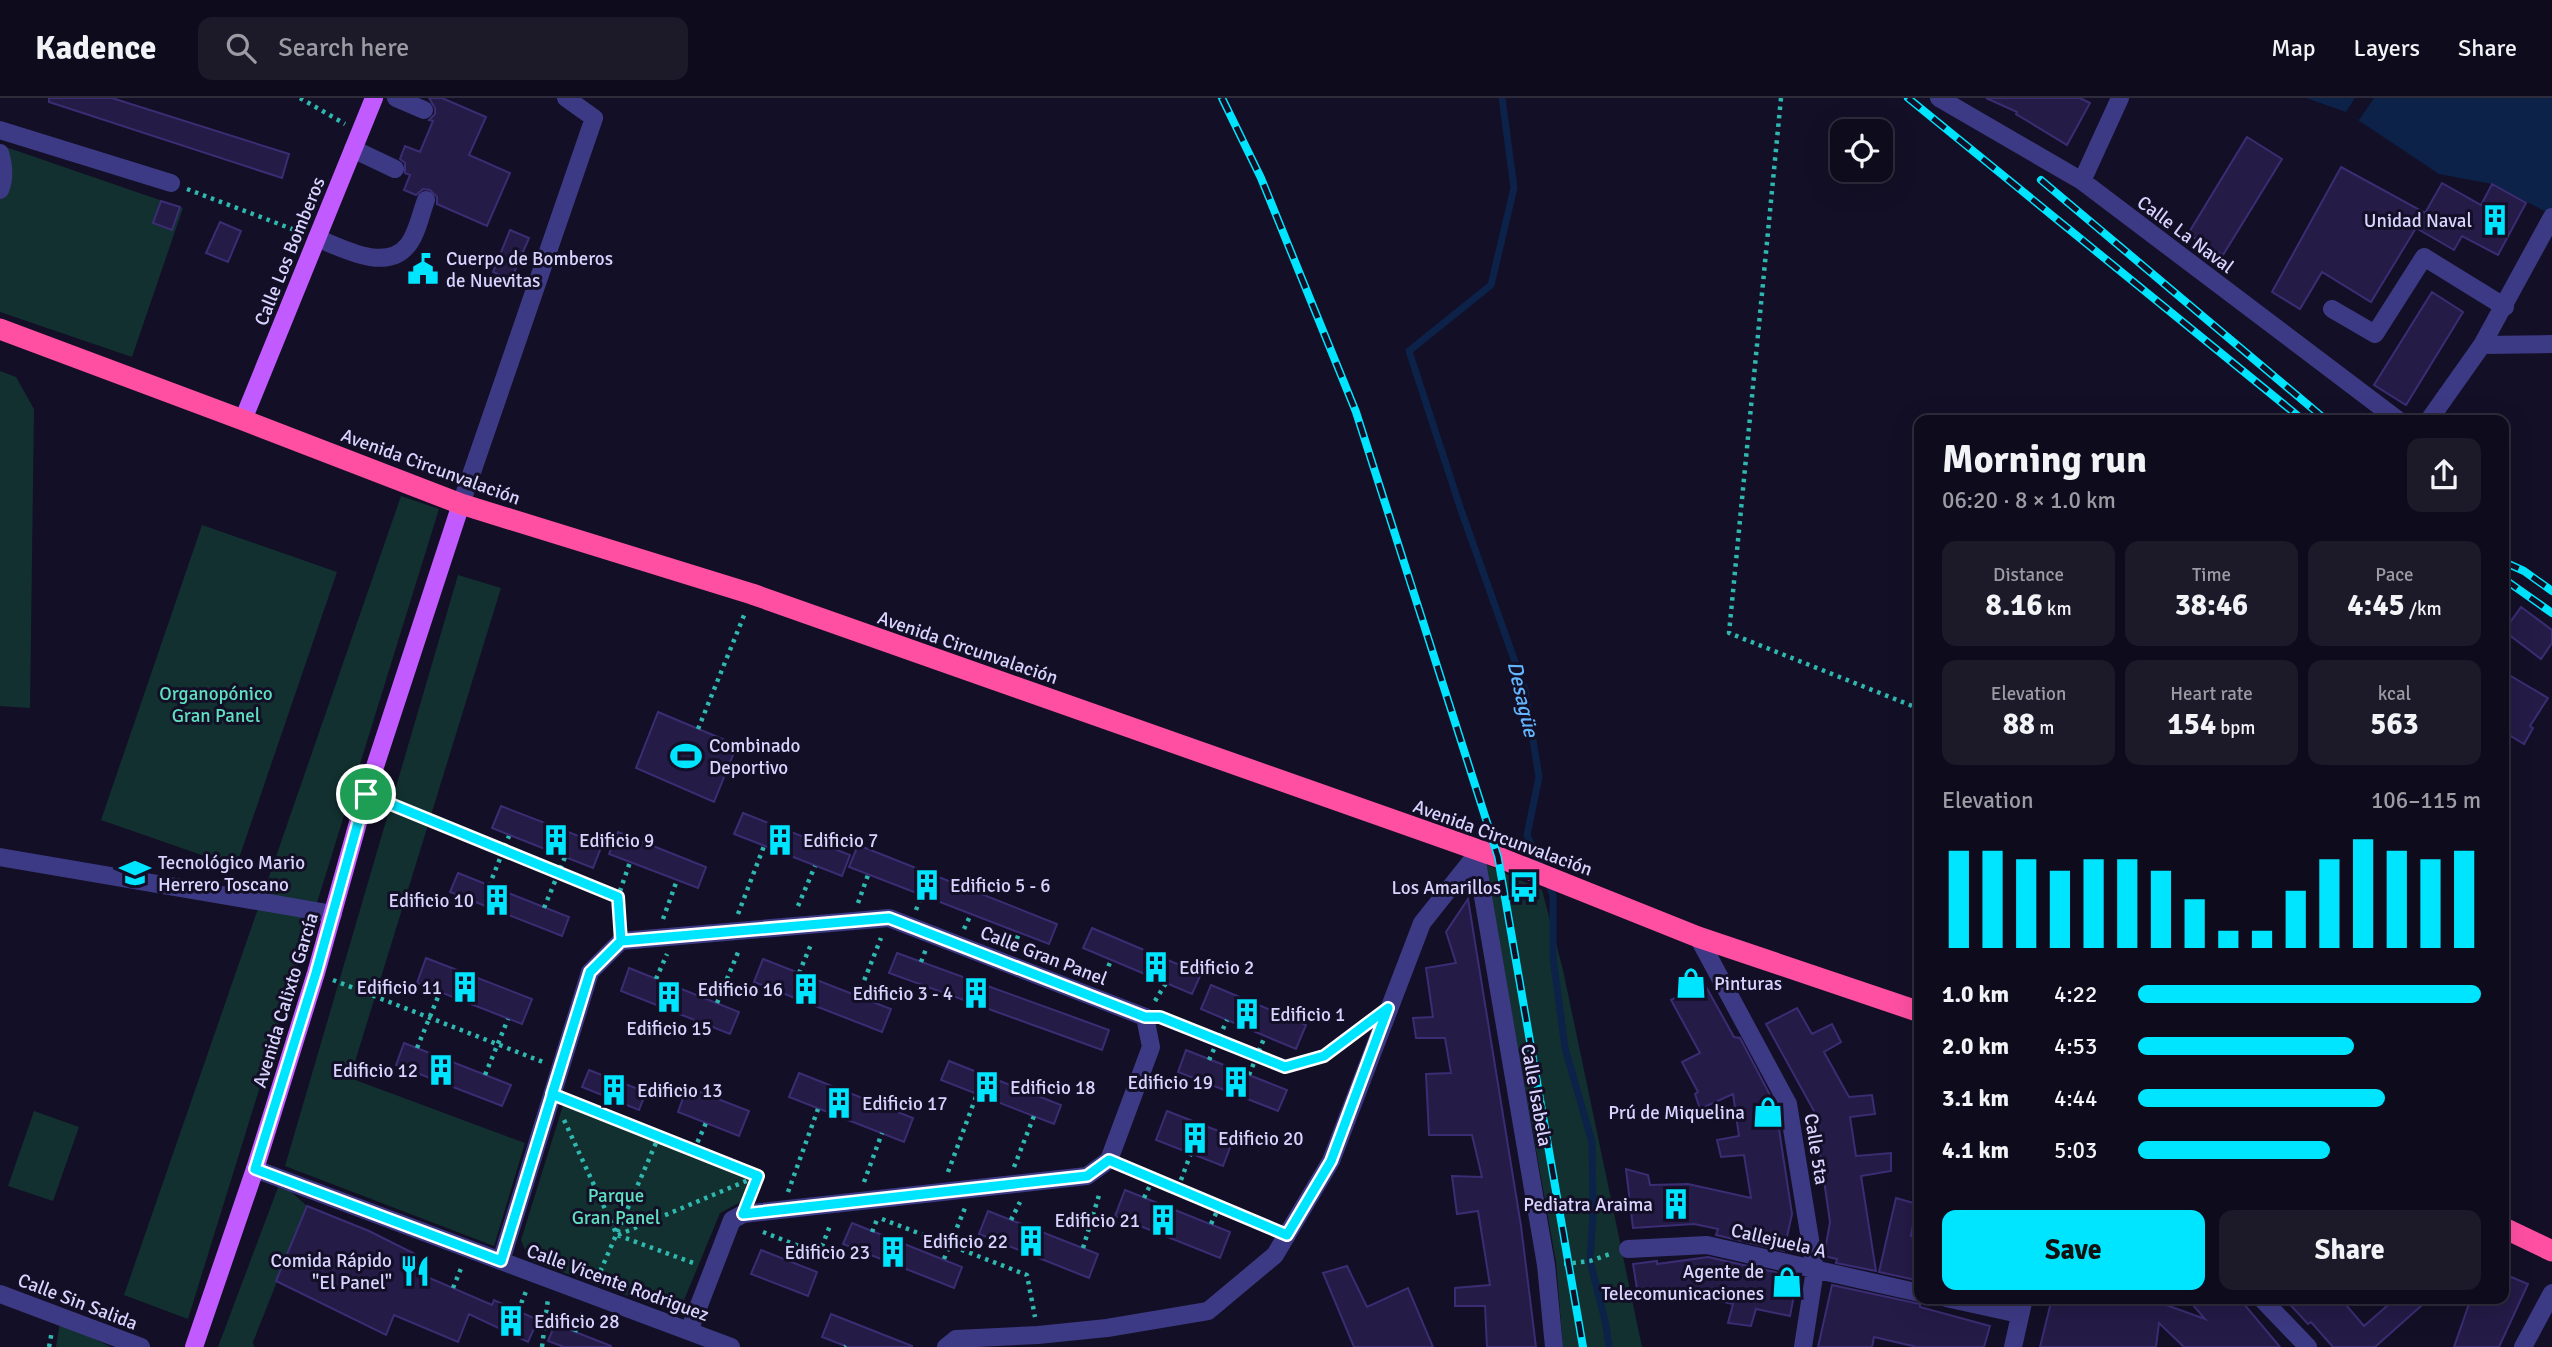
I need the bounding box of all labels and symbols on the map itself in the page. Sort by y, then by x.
street label: Calle Los Bomberos [249,174,331,329]
street label: Calle La Naval [2132,191,2239,279]
building icon: Unidad Naval [2478,203,2512,237]
place label: Unidad Naval [2364,209,2472,233]
place label: Cuerpo de Bomberos de Nuevitas [446,247,613,293]
public building icon: Cuerpo de Bomberos de Nuevitas [406,252,440,286]
street label: Avenida Circunvalación [338,423,524,511]
street label: Avenida Circunvalación [874,606,1061,690]
water label: Desagüe [1502,659,1545,741]
park label: Organopónico Gran Panel [159,682,273,728]
place label: Combinado Deportivo [709,734,801,780]
sports icon: Combinado Deportivo [669,739,703,773]
pin [336,764,396,824]
street label: Avenida Circunvalación [1410,794,1596,882]
building icon: Edificio 9 [539,823,573,857]
building icon: Edificio 7 [763,823,797,857]
place label: Edificio 9 [579,829,654,853]
place label: Edificio 7 [803,829,878,853]
place label: Tecnológico Mario Herrero Toscano [158,851,305,897]
school or university icon: Tecnológico Mario Herrero Toscano [118,856,152,890]
building icon: Edificio 5 - 6 [910,868,944,902]
bus stop icon: Los Amarillos [1507,870,1541,904]
place label: Edificio 5 - 6 [950,874,1051,898]
place label: Los Amarillos [1391,876,1501,900]
building icon: Edificio 10 [480,883,514,917]
place label: Edificio 10 [388,889,474,913]
street label: Avenida Calixto García [248,910,324,1091]
street label: Calle Gran Panel [977,921,1111,991]
building icon: Edificio 2 [1139,950,1173,984]
place label: Edificio 2 [1179,956,1254,980]
shop icon: Pinturas [1674,966,1708,1000]
building icon: Edificio 11 [448,970,482,1004]
building icon: Edificio 16 [789,972,823,1006]
place label: Pinturas [1714,972,1782,996]
place label: Edificio 11 [356,976,442,1000]
building icon: Edificio 3 - 4 [959,976,993,1010]
place label: Edificio 16 [697,978,783,1002]
building icon: Edificio 15 [652,980,686,1014]
place label: Edificio 3 - 4 [852,982,953,1006]
building icon: Edificio 1 [1230,997,1264,1031]
place label: Edificio 1 [1270,1003,1345,1027]
place label: Edificio 15 [626,1017,712,1041]
street label: Calle Isabela [1515,1042,1557,1148]
building icon: Edificio 12 [424,1053,458,1087]
place label: Edificio 12 [332,1059,418,1083]
building icon: Edificio 19 [1219,1065,1253,1099]
building icon: Edificio 18 [970,1070,1004,1104]
place label: Edificio 19 [1127,1071,1213,1095]
building icon: Edificio 13 [597,1073,631,1107]
place label: Edificio 18 [1010,1076,1096,1100]
place label: Edificio 13 [637,1079,723,1103]
building icon: Edificio 17 [822,1086,856,1120]
place label: Edificio 17 [862,1092,948,1116]
shop icon: Prú de Miquelina [1751,1095,1785,1129]
place label: Prú de Miquelina [1608,1101,1745,1125]
street label: Calle 5ta [1799,1112,1833,1187]
building icon: Edificio 20 [1178,1121,1212,1155]
place label: Edificio 20 [1218,1127,1304,1151]
park label: Parque Gran Panel [572,1184,660,1230]
building icon: Pediatra Araima [1659,1187,1693,1221]
place label: Pediatra Araima [1523,1193,1653,1217]
building icon: Edificio 21 [1146,1203,1180,1237]
place label: Edificio 21 [1054,1209,1140,1233]
street label: Callejuela A [1729,1218,1829,1264]
building icon: Edificio 22 [1014,1224,1048,1258]
place label: Edificio 22 [922,1230,1008,1254]
building icon: Edificio 23 [876,1235,910,1269]
street label: Calle Vicente Rodriguez [523,1239,712,1327]
place label: Edificio 23 [784,1241,870,1265]
place label: Comida Rápido "El Panel" [271,1249,392,1295]
restaurant icon: Comida Rápido "El Panel" [398,1254,432,1288]
place label: Agente de Telecomunicaciones [1601,1260,1764,1306]
shop icon: Agente de Telecomunicaciones [1770,1265,1804,1299]
street label: Calle Sin Salida [14,1268,141,1336]
building icon: Edificio 28 [494,1304,528,1338]
place label: Edificio 28 [534,1310,620,1334]

